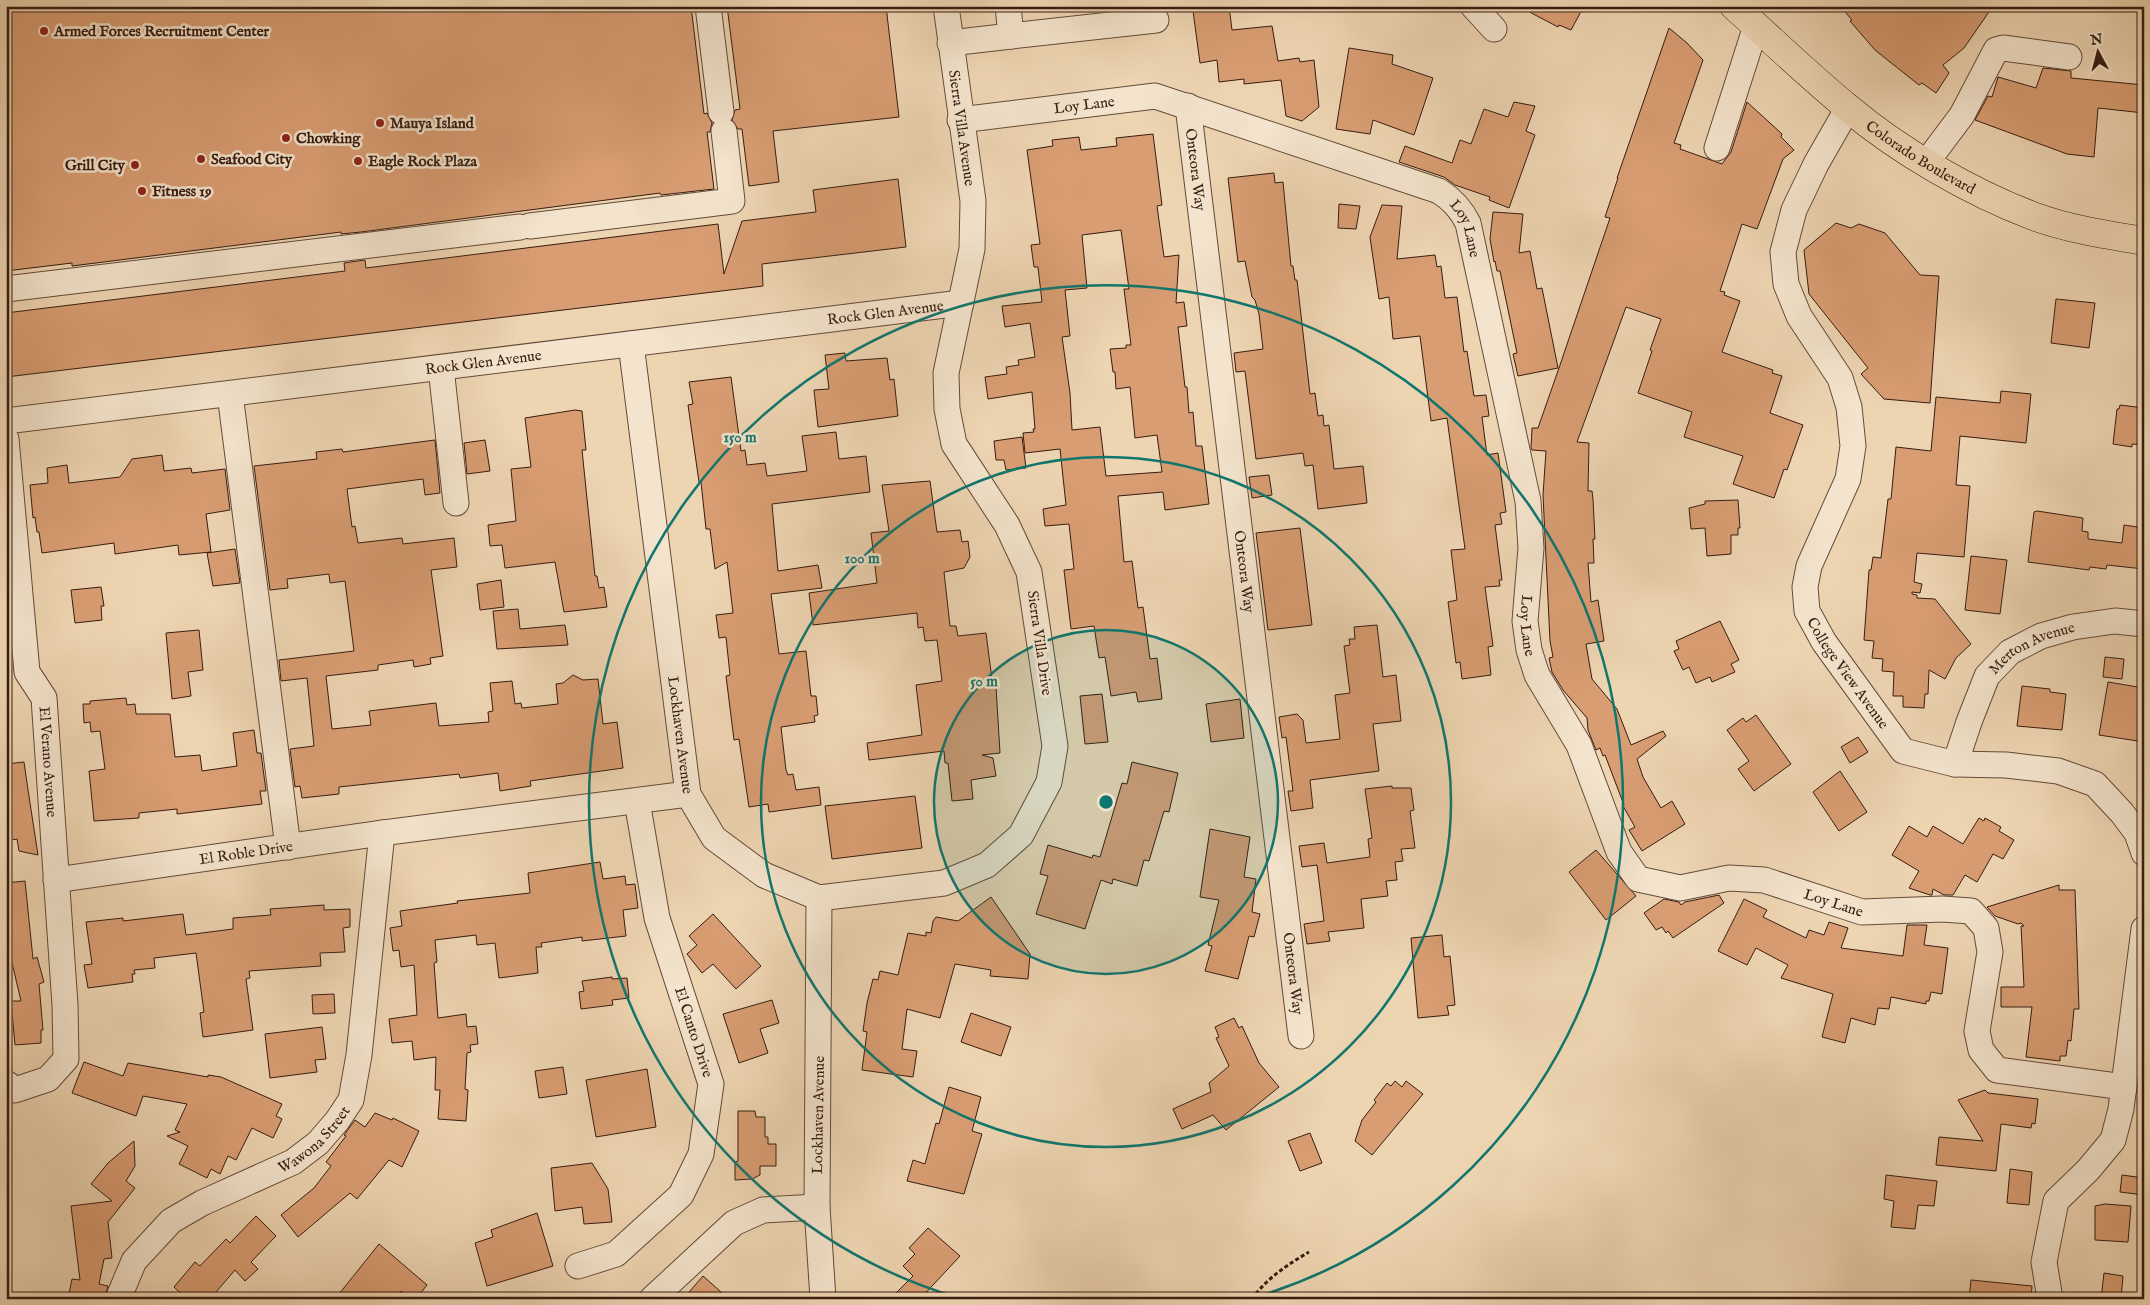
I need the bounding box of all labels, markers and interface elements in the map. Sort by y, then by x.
place label: Armed Forces Recruitment Center [53,22,270,41]
marker: Armed Forces Recruitment Center [38,25,50,37]
north arrow [2072,28,2122,78]
text: N [2088,30,2104,50]
street label: Sierra Villa Avenue [944,69,979,187]
street label: Loy Lane [1052,92,1116,118]
place label: Mauya Island [390,114,475,133]
street label: Colorado Boulevard [1862,116,1979,199]
marker: Mauya Island [374,117,386,129]
street label: Onteora Way [1181,127,1210,212]
place label: Chowking [296,129,361,148]
marker: Chowking [280,132,292,144]
place label: Seafood City [211,150,293,169]
place label: Eagle Rock Plaza [368,152,478,171]
marker: Seafood City [195,153,207,165]
marker: Eagle Rock Plaza [352,155,364,167]
place label: Grill City [65,156,126,175]
marker: Grill City [129,159,141,171]
place label: Fitness 19 [152,182,212,201]
marker: Fitness 19 [136,185,148,197]
street label: Loy Lane [1445,195,1484,259]
street label: Rock Glen Avenue [826,296,945,329]
street label: Rock Glen Avenue [424,346,543,379]
text: 150 m [723,428,757,447]
street label: Onteora Way [1230,529,1259,615]
text: 100 m [844,549,880,568]
street label: Sierra Villa Drive [1023,589,1056,697]
street label: Loy Lane [1515,594,1539,659]
street label: College View Avenue [1802,614,1893,733]
street label: Merton Avenue [1985,618,2077,679]
text: 50 m [970,672,998,691]
street label: Lockhaven Avenue [663,675,697,795]
street label: El Verano Avenue [35,706,61,818]
centre of rings [1097,793,1115,811]
street label: El Roble Drive [198,837,294,869]
street label: Loy Lane [1801,885,1866,922]
street label: Onteora Way [1278,931,1307,1017]
street label: El Canto Drive [670,984,717,1080]
street label: Lockhaven Avenue [808,1056,829,1174]
street label: Wawona Street [275,1102,354,1178]

